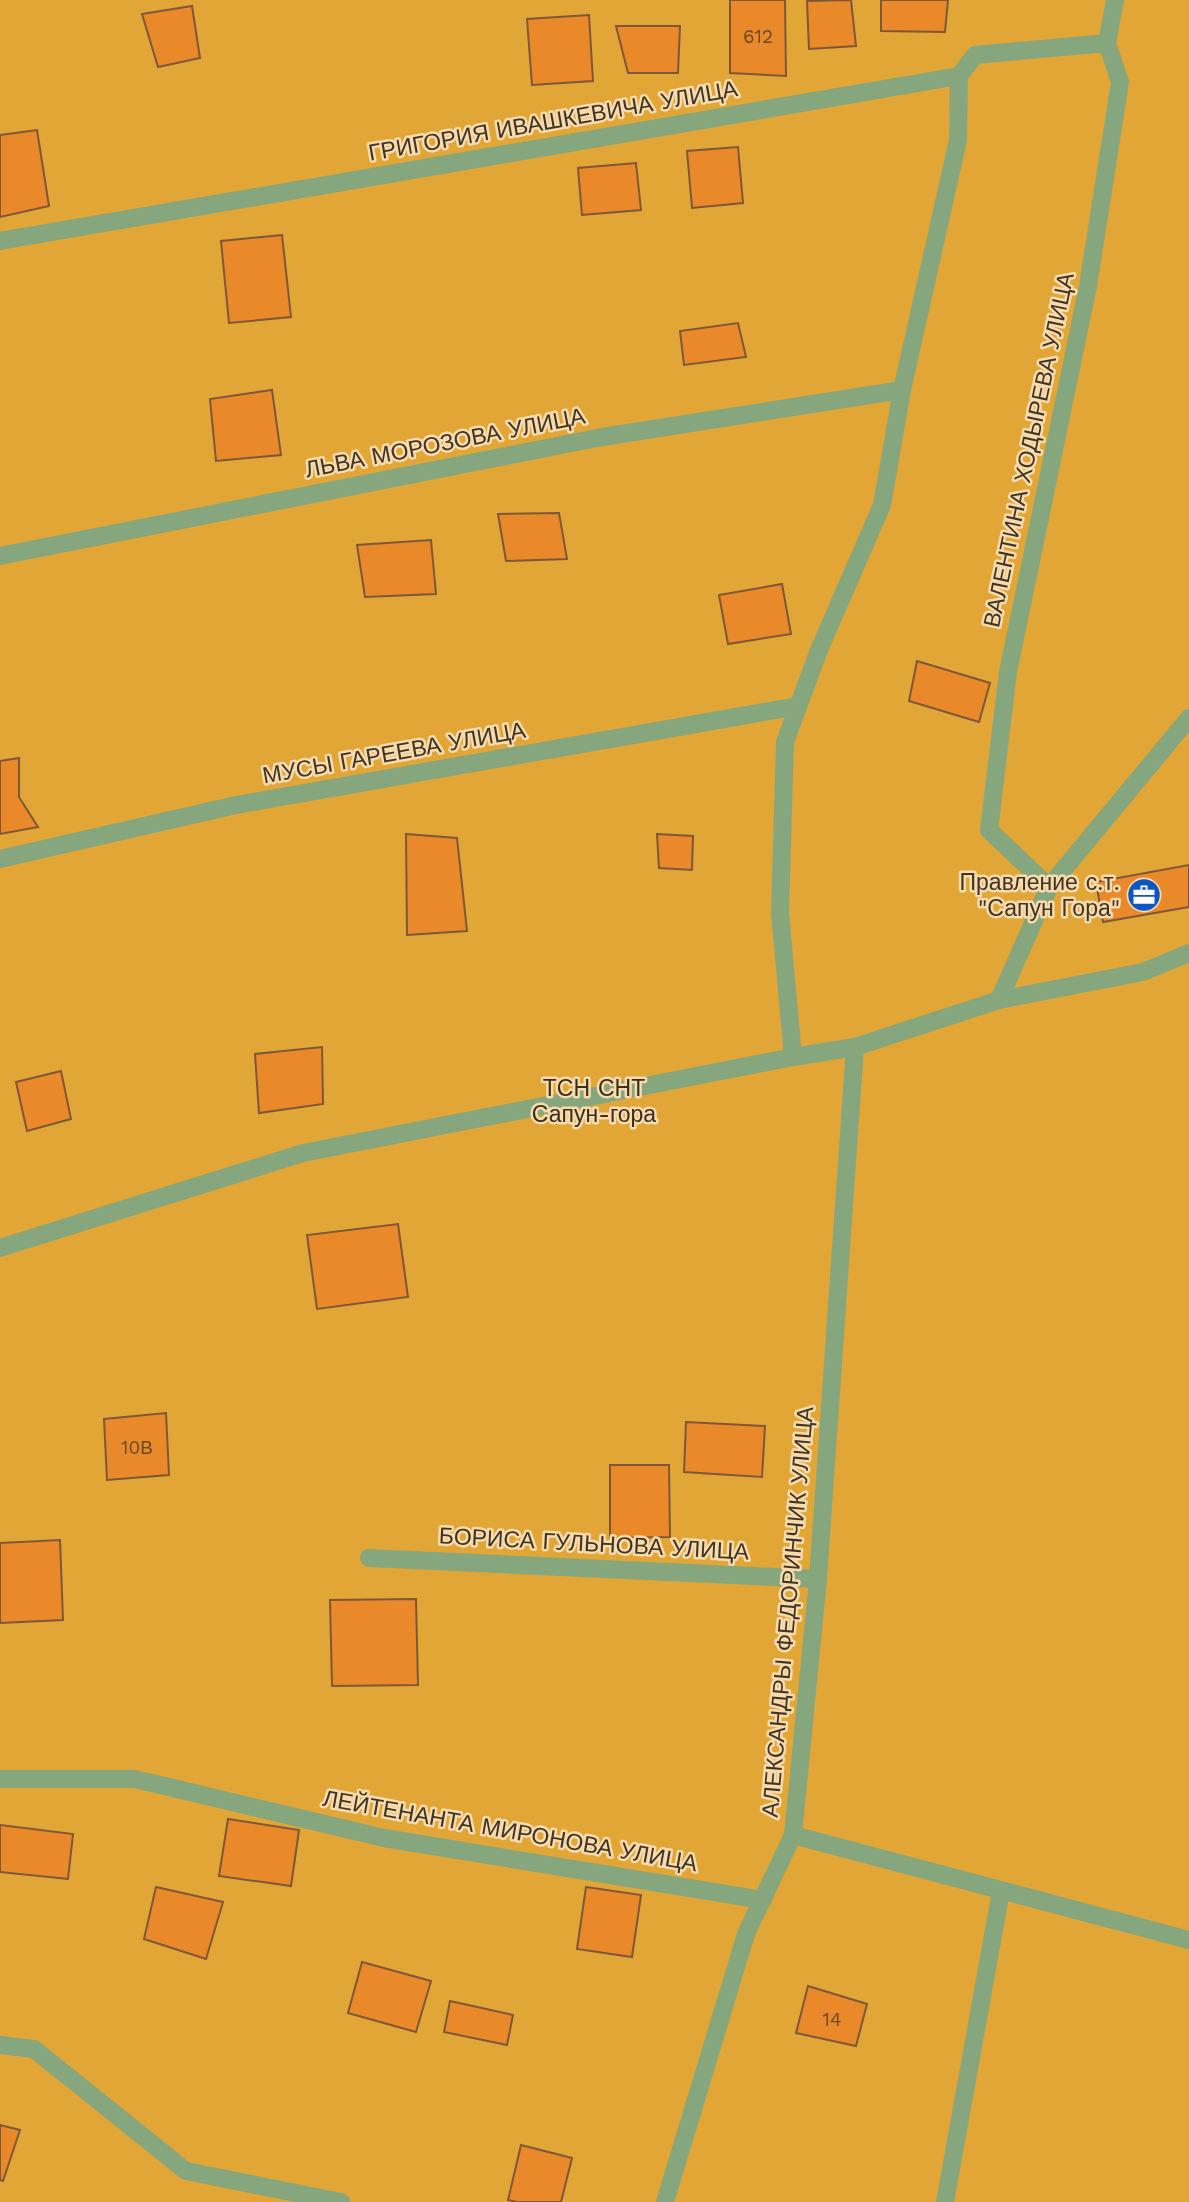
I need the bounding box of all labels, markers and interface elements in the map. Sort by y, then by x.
house number: 612 [743,25,773,48]
street label: ГРИГОРИЯ ИВАШКЕВИЧА УЛИЦА [366,75,740,167]
street label: ВАЛЕНТИНА ХОДЫРЕВА УЛИЦА [978,270,1080,630]
street label: ЛЬВА МОРОЗОВА УЛИЦА [303,402,588,483]
street label: МУСЫ ГАРЕЕВА УЛИЦА [260,716,528,789]
place label: Правление с.т. "Сапун Гора" [960,869,1120,922]
office icon: Правление с.т. "Сапун Гора" [1125,876,1163,914]
park label: ТСН СНТ Сапун-гора [532,1075,656,1128]
street label: АЛЕКСАНДРЫ ФЕДОРИНЧИК УЛИЦА [757,1405,819,1819]
house number: 10В [121,1436,153,1459]
street label: БОРИСА ГУЛЬНОВА УЛИЦА [438,1522,750,1566]
street label: ЛЕЙТЕНАНТА МИРОНОВА УЛИЦА [321,1784,700,1877]
house number: 14 [822,2008,842,2031]

